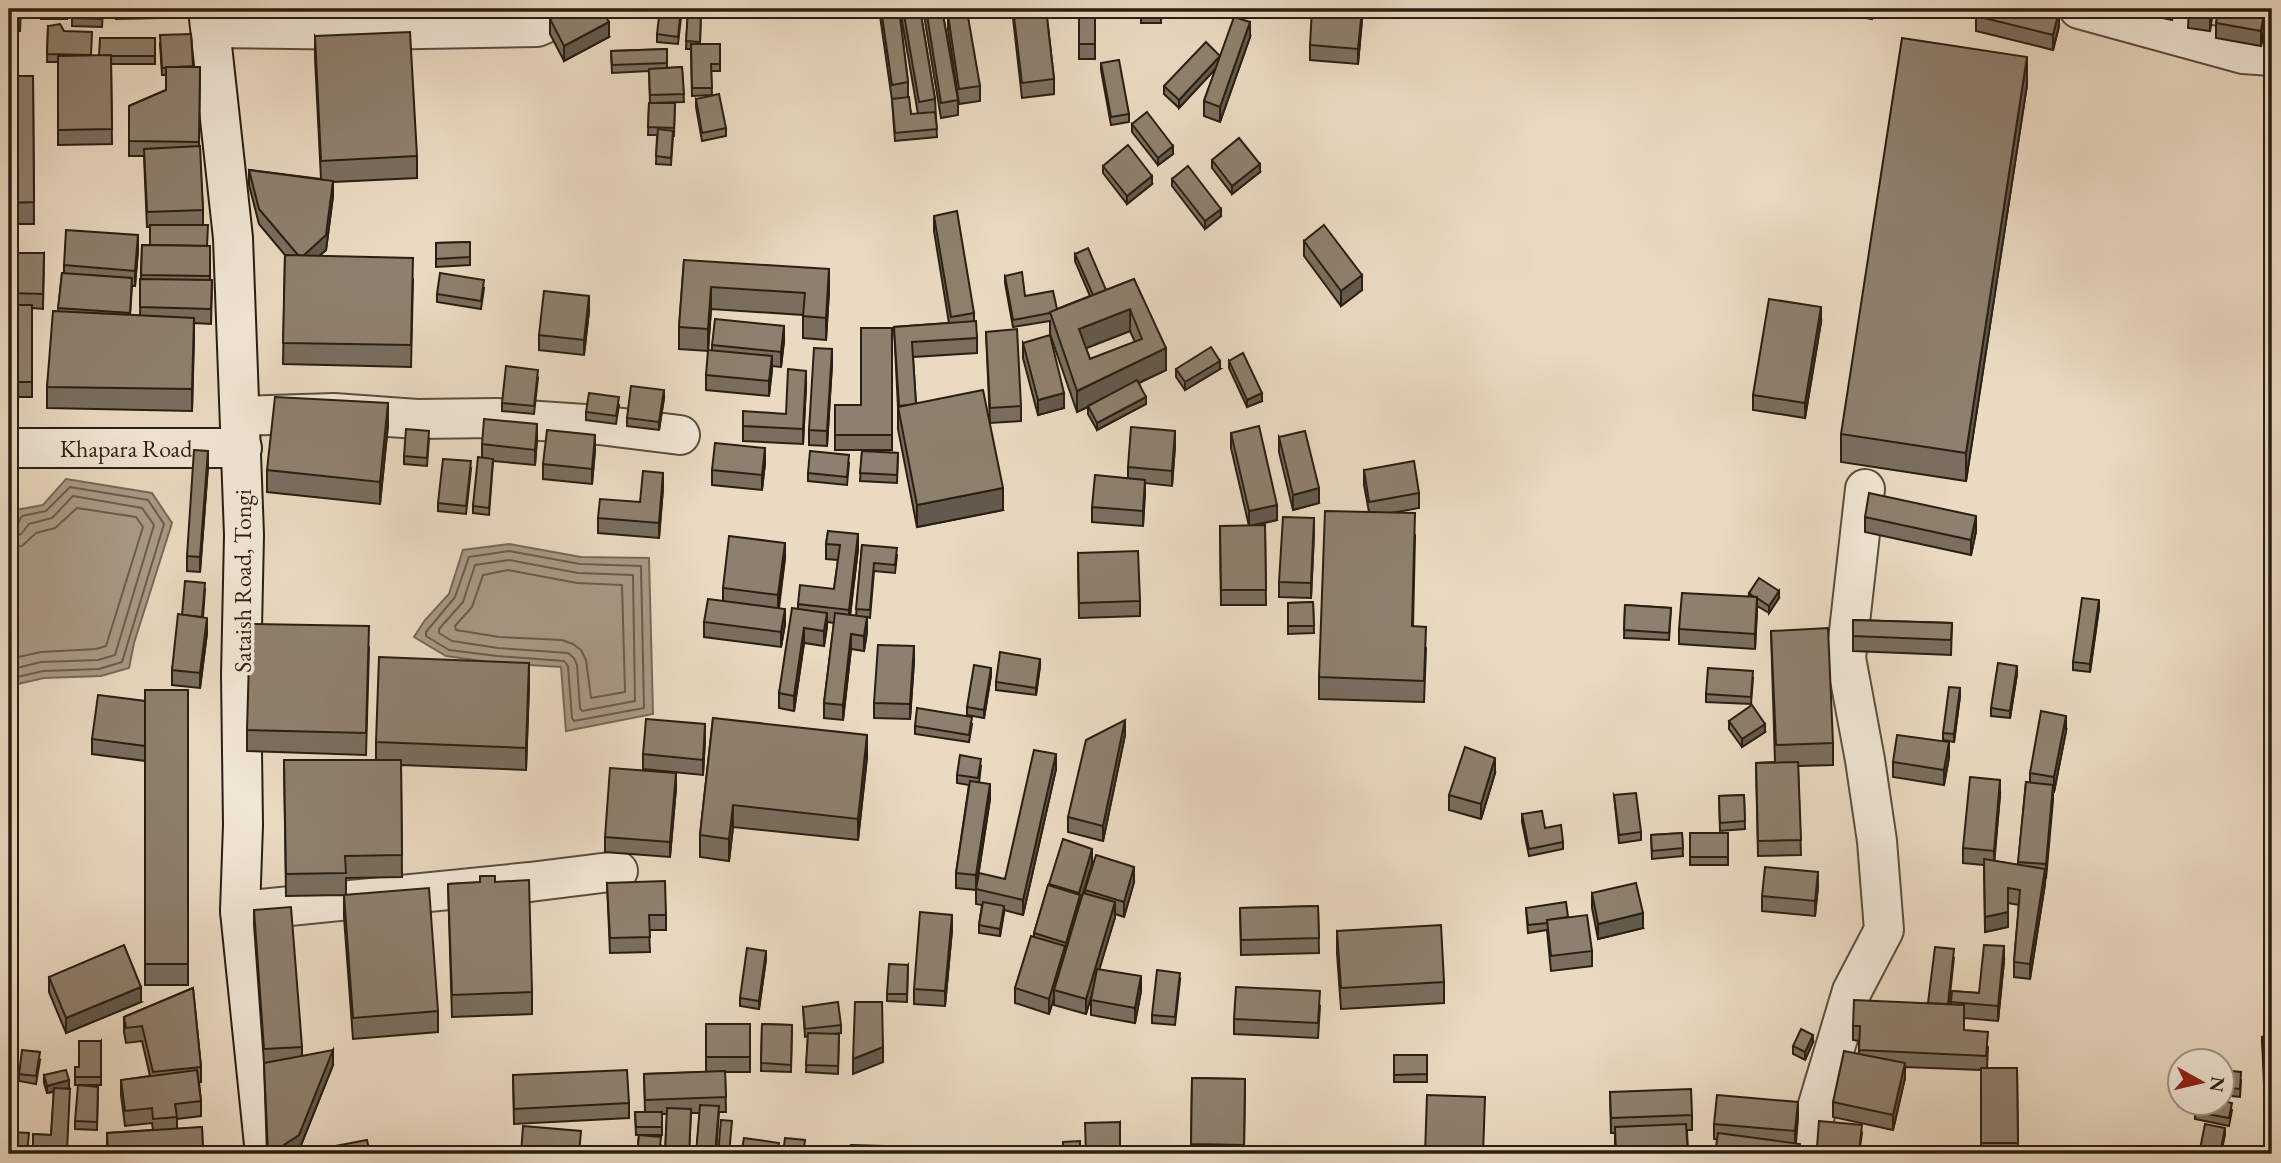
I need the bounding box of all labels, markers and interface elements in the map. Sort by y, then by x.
street label: Khapara Road [60,433,193,464]
street label: Sataish Road, Tongi [227,489,258,673]
north arrow [2166,1048,2236,1118]
text: N [2204,1075,2231,1094]

